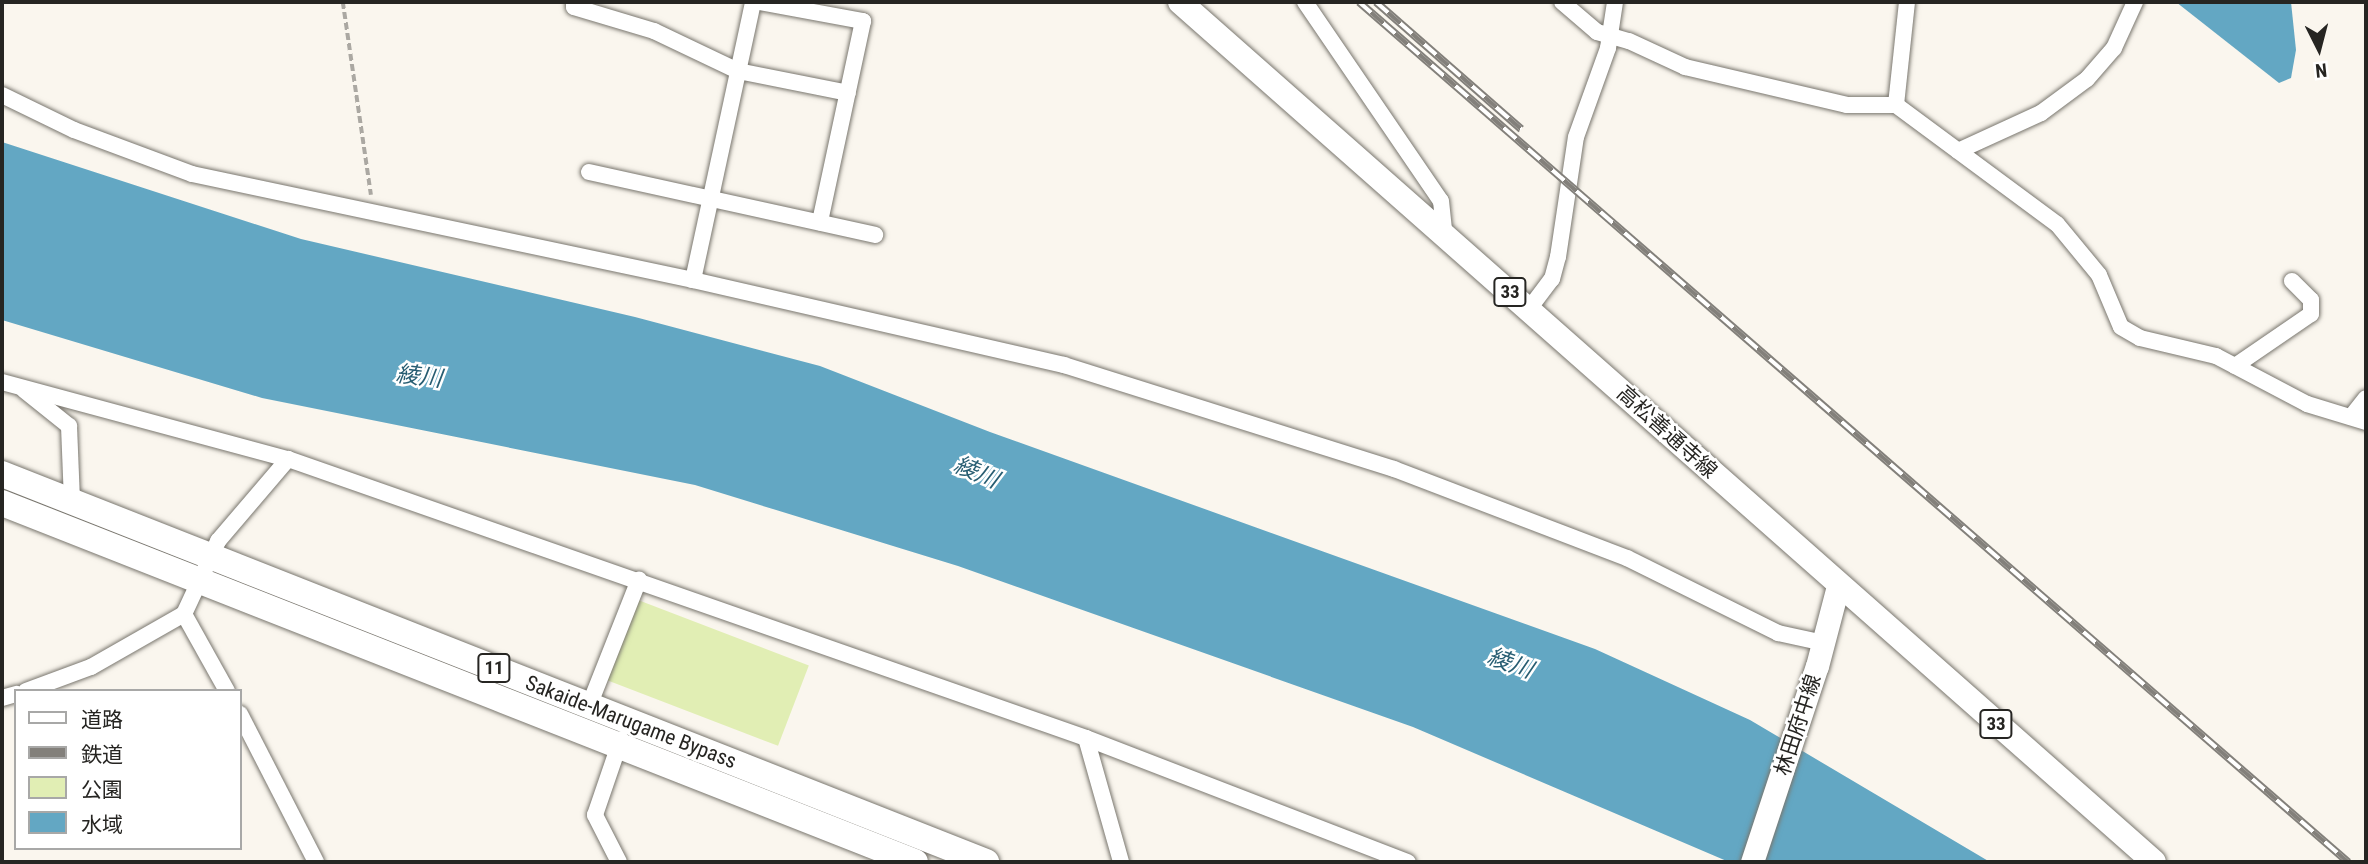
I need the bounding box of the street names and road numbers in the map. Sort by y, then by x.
road number: 33 [1492,276,1528,308]
street label: 高松善通寺線 [1612,380,1722,484]
road number: 11 [476,652,512,684]
street label: Sakaide-Marugame Bypass [522,670,740,774]
street label: 林田府中線 [1770,671,1826,779]
road number: 33 [1979,708,2014,740]

